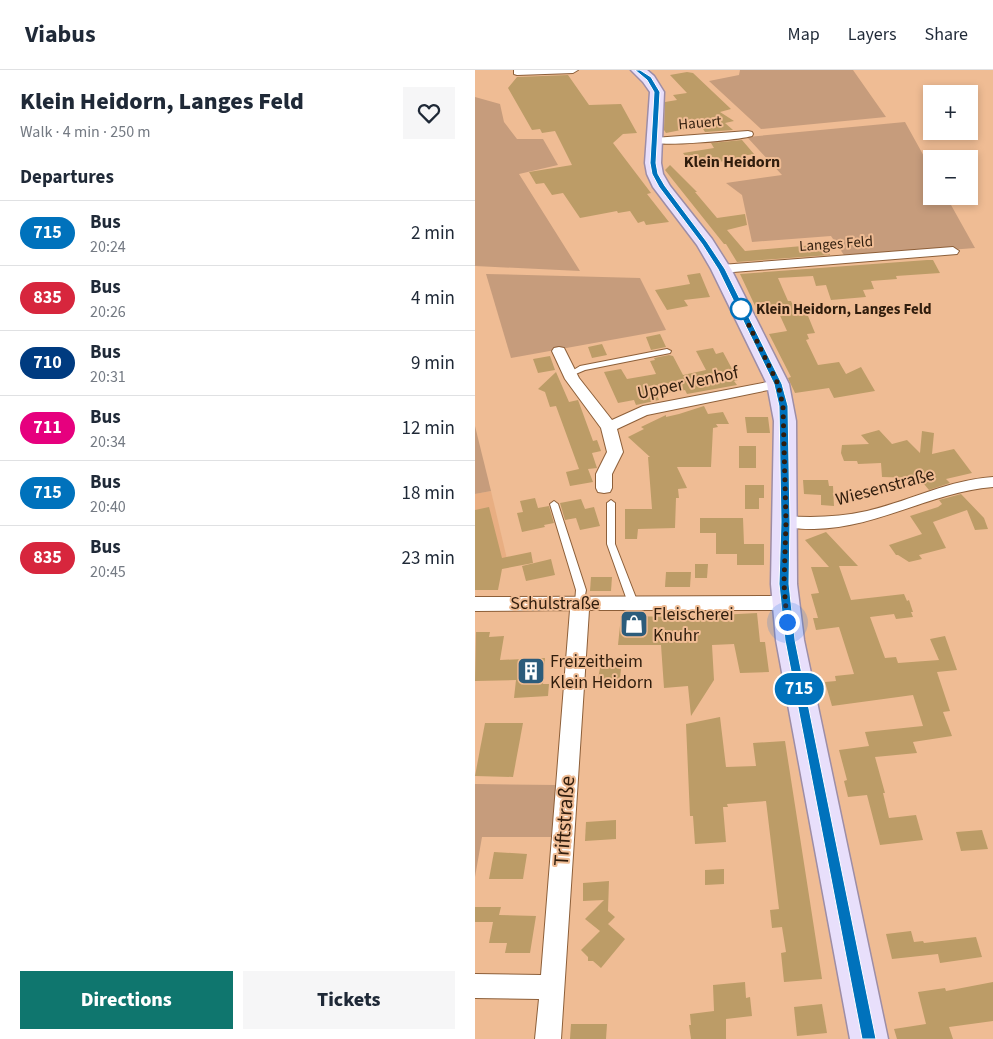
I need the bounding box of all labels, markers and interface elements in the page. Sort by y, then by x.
text: Viabus [25,17,96,52]
text: Map [788,22,820,47]
text: Layers [848,22,897,47]
text: Share [925,22,968,47]
text: Klein Heidorn, Langes Feld [20,84,304,119]
map controls [923,85,978,205]
button: + [923,85,978,140]
button: heart [403,87,455,139]
street label: Hauert [678,111,722,135]
text: Walk · 4 min · 250 m [20,121,151,143]
button: − [923,150,978,205]
district label: Klein Heidorn [684,151,780,173]
text: Departures [20,164,114,191]
text: Bus [90,209,121,236]
text: 715 [33,220,62,245]
text: 2 min [411,220,455,247]
street label: Langes Feld [798,231,874,257]
text: 20:24 [90,236,126,258]
text: Bus [90,274,121,301]
text: 835 [33,285,62,310]
text: 4 min [411,285,455,312]
marker: Klein Heidorn, Langes Feld [730,298,752,320]
place label: Klein Heidorn, Langes Feld [756,299,932,320]
text: 20:26 [90,301,126,323]
text: Bus [90,339,121,366]
text: 710 [33,350,62,375]
text: 9 min [411,350,455,377]
street label: Upper Venhof [635,360,742,406]
text: 20:31 [90,366,126,388]
text: Bus [90,404,121,431]
text: 711 [33,415,62,440]
text: 12 min [401,415,455,442]
text: 20:34 [90,431,126,453]
street label: Wiesenstraße [833,462,937,512]
text: Bus [90,469,121,496]
text: 715 [33,480,62,505]
text: 18 min [401,480,455,507]
text: 20:40 [90,496,126,518]
text: Bus [90,534,121,561]
text: 835 [33,545,62,570]
text: 23 min [401,545,455,572]
text: 20:45 [90,561,126,583]
street label: Schulstraße [510,591,600,616]
place label: Fleischerei Knuhr [653,602,734,648]
shop icon: Fleischerei Knuhr [619,609,649,639]
your location [775,610,800,635]
place label: Freizeitheim Klein Heidorn [550,649,653,695]
building icon: Freizeitheim Klein Heidorn [516,656,546,686]
line badge: 715 [770,673,828,705]
text: 715 [785,676,813,701]
street label: Triftstraße [546,775,582,867]
button: Directions [20,971,233,1029]
button: Tickets [243,971,455,1029]

